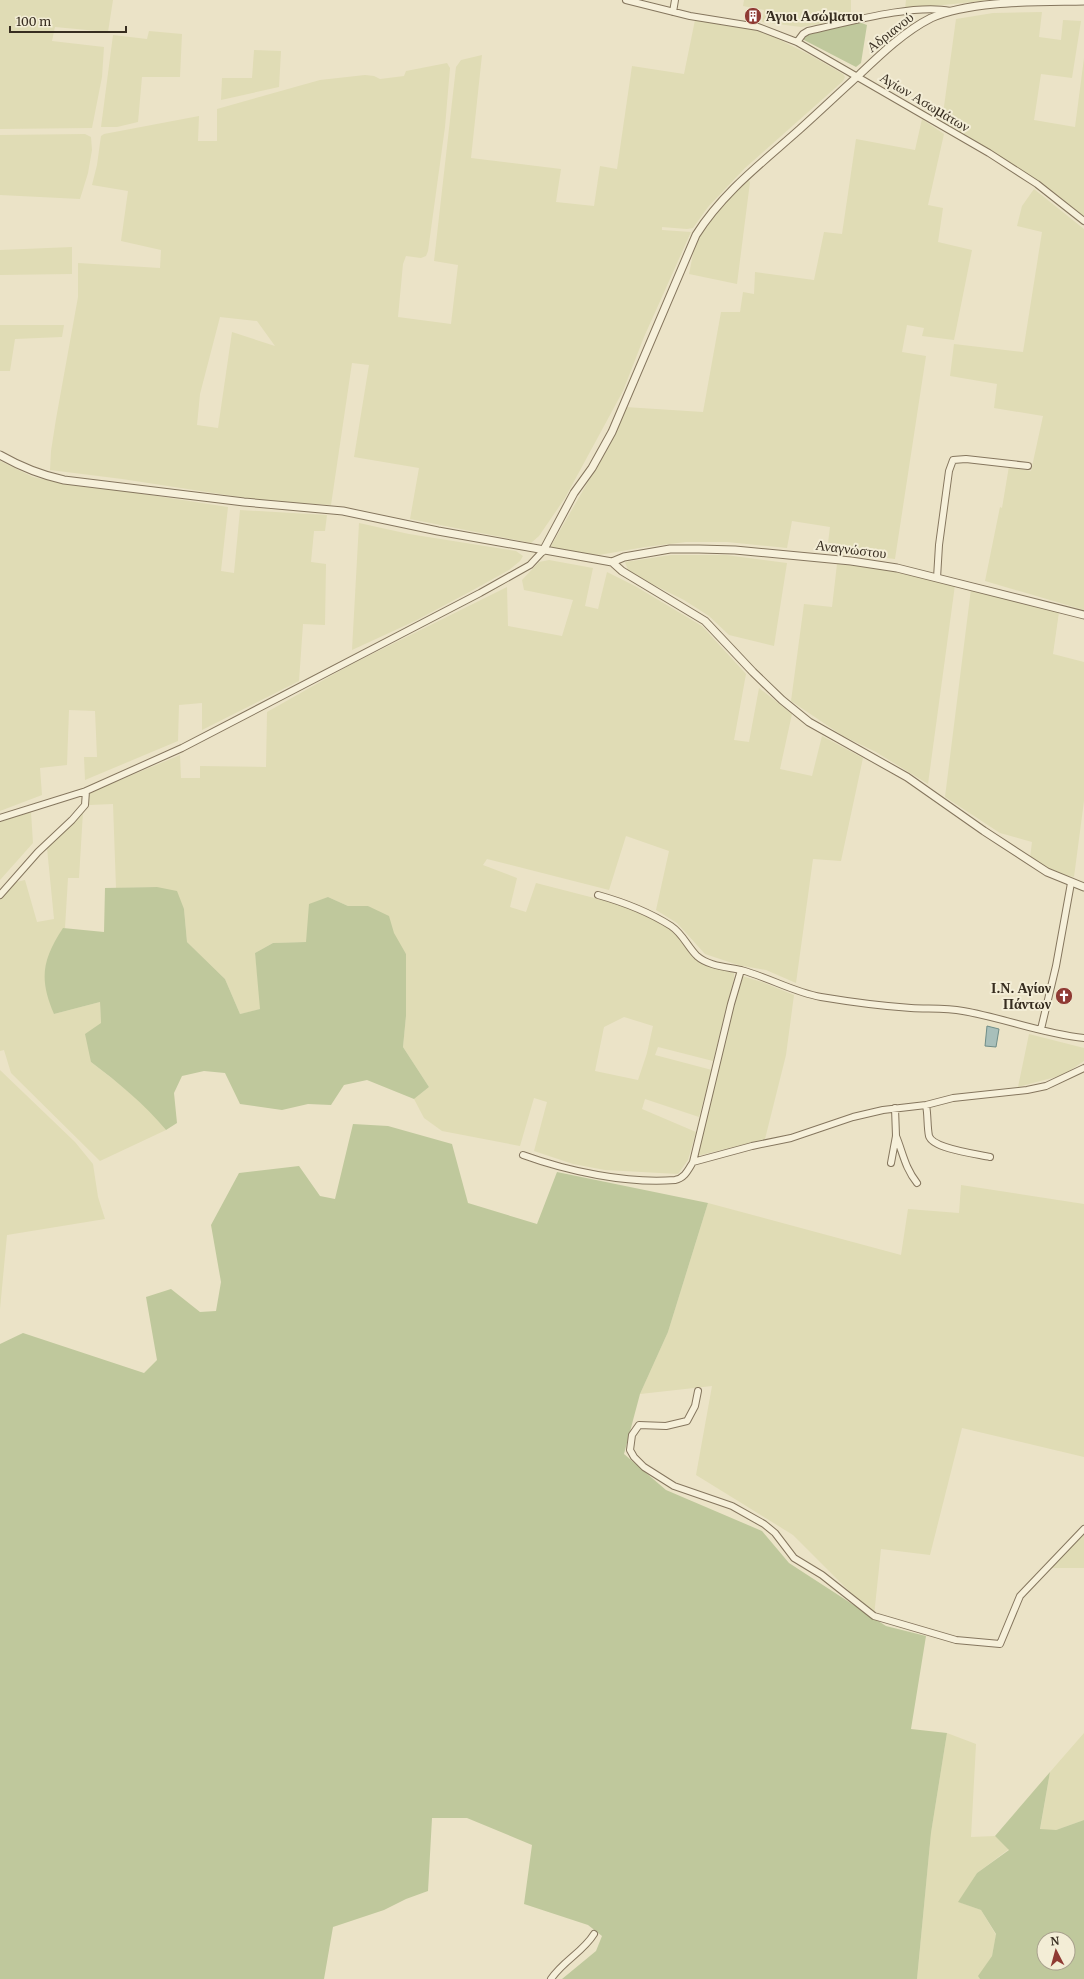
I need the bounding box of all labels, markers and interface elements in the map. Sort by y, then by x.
building icon: Άγιοι Ασώματοι [743,6,763,26]
place label: Άγιοι Ασώματοι [766,7,864,25]
scale bar [10,8,126,34]
street label: Αδριανού [863,8,917,56]
text: 100 m [16,14,51,29]
street label: Αγίων Ασωμάτων [877,68,973,136]
street label: Αναγνώστου [814,536,888,562]
place label: Ι.Ν. Αγίον Πάντων [991,979,1052,1013]
church icon: Ι.Ν. Αγίον Πάντων [1054,986,1074,1006]
north arrow [1036,1931,1076,1971]
text: N [1050,1934,1060,1948]

